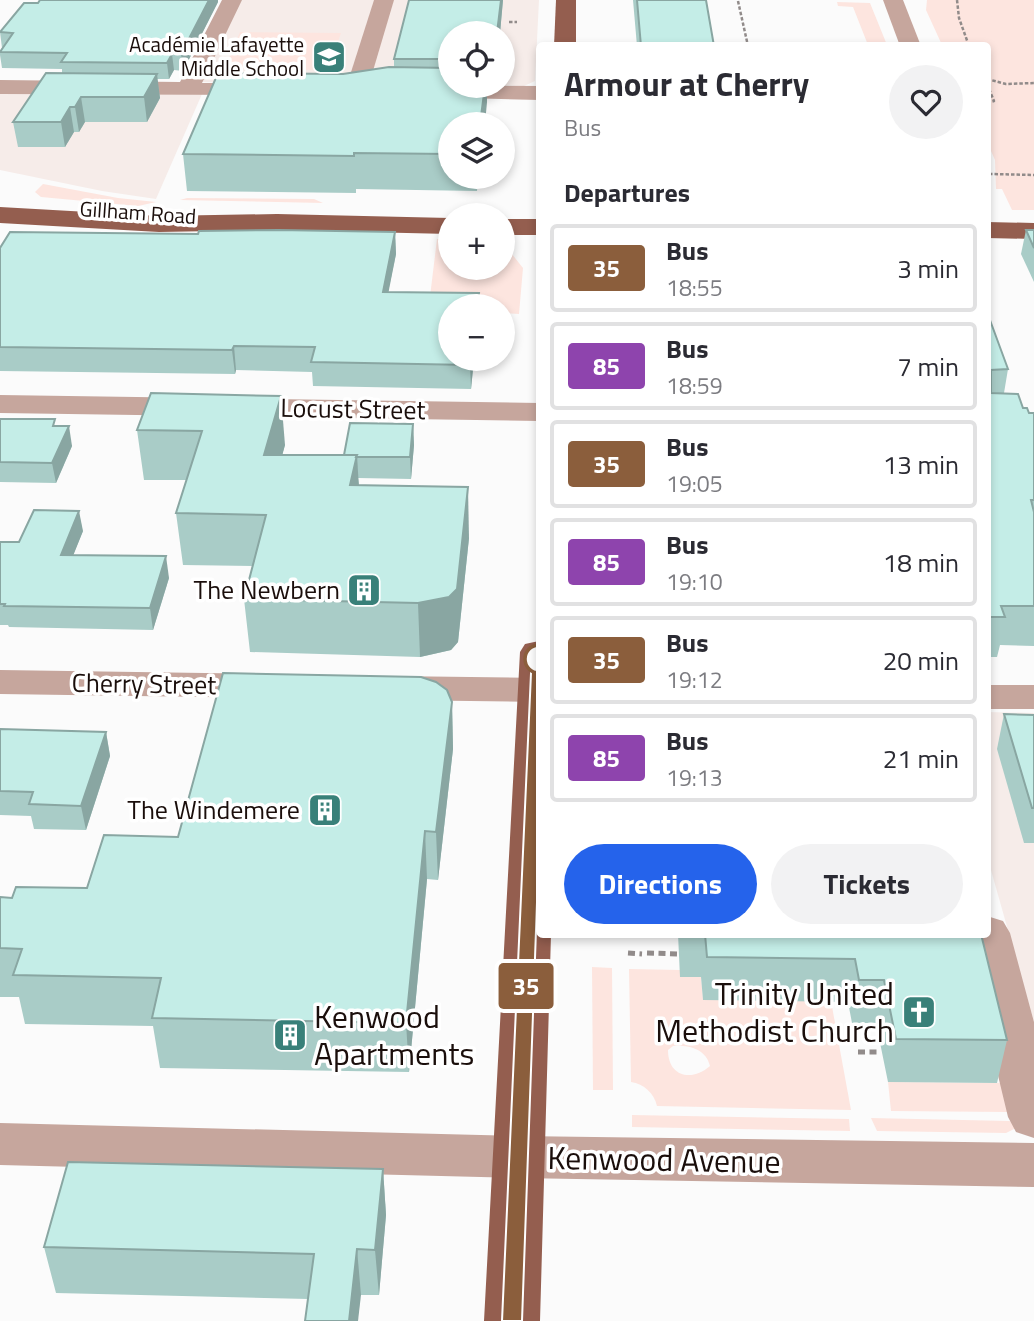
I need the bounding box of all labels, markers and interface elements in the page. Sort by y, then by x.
map controls [438,21,515,371]
button: locate [438,21,515,98]
place label: Académie Lafayette Middle School [129,28,304,84]
school or university icon: Académie Lafayette Middle School [310,38,348,76]
text: Armour at Cherry [564,59,809,109]
button: heart [889,65,963,139]
text: Bus [564,110,601,145]
button: layers [438,112,515,189]
text: Departures [564,173,690,212]
street label: Gillham Road [79,192,197,232]
button: + [438,203,515,280]
text: Bus [666,231,708,270]
text: 3 min [897,249,959,288]
text: 35 [593,250,620,286]
text: 18:55 [666,270,723,305]
button: − [438,294,515,371]
text: Bus [666,329,708,368]
text: 7 min [897,347,959,386]
text: 85 [593,348,620,384]
text: 18:59 [666,368,723,403]
street label: Locust Street [280,388,426,429]
text: Bus [666,427,708,466]
text: 13 min [883,445,959,484]
text: 35 [593,446,620,482]
text: 19:05 [666,466,723,501]
text: Bus [666,525,708,564]
text: 18 min [883,543,959,582]
text: 85 [593,544,620,580]
text: 19:10 [666,564,723,599]
place label: The Newbern [193,570,340,609]
building icon: The Newbern [345,571,383,609]
text: Bus [666,623,708,662]
text: 20 min [883,641,959,680]
text: 35 [593,642,620,678]
unlabelled marker [524,644,554,674]
text: 19:12 [666,662,723,697]
street label: Cherry Street [71,663,217,704]
text: Bus [666,721,708,760]
text: 21 min [883,739,959,778]
text: 85 [593,740,620,776]
text: 19:13 [666,760,723,795]
place label: The Windemere [127,790,300,829]
building icon: The Windemere [306,791,344,829]
button: Directions [564,844,757,924]
button: Tickets [771,844,963,924]
line badge: 35 [494,963,558,1009]
text: 35 [513,968,539,1004]
place label: Trinity United Methodist Church [655,969,894,1054]
place label: Kenwood Apartments [314,992,474,1077]
church icon: Trinity United Methodist Church [900,993,938,1031]
building icon: Kenwood Apartments [271,1016,309,1054]
street label: Kenwood Avenue [547,1133,781,1185]

